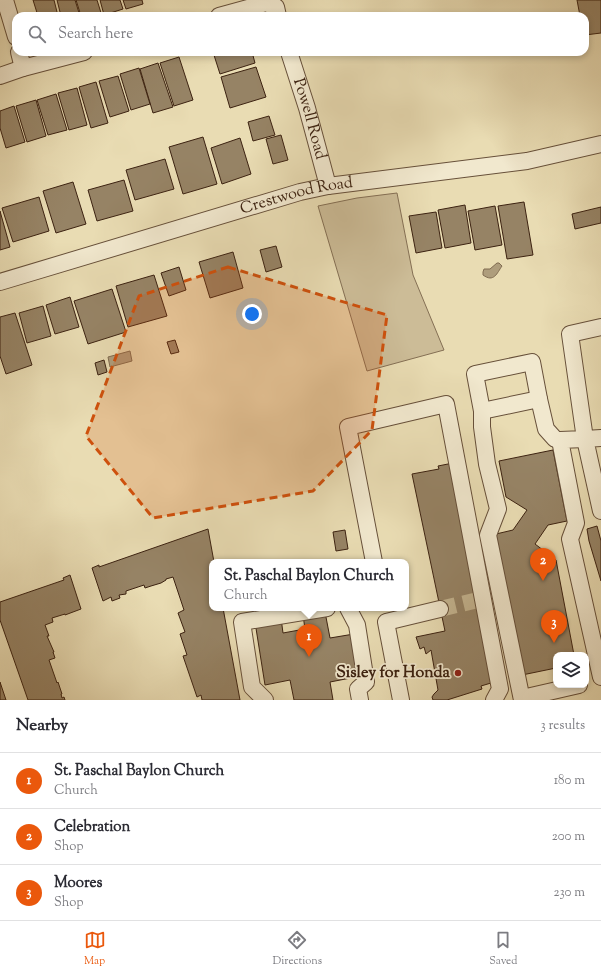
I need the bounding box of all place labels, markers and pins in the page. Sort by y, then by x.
pin: 2 [530,548,556,581]
pin: 3 [541,610,567,643]
pin: 1 [296,624,322,657]
place label: Sisley for Honda [336,662,451,685]
marker: Sisley for Honda [453,668,463,678]

